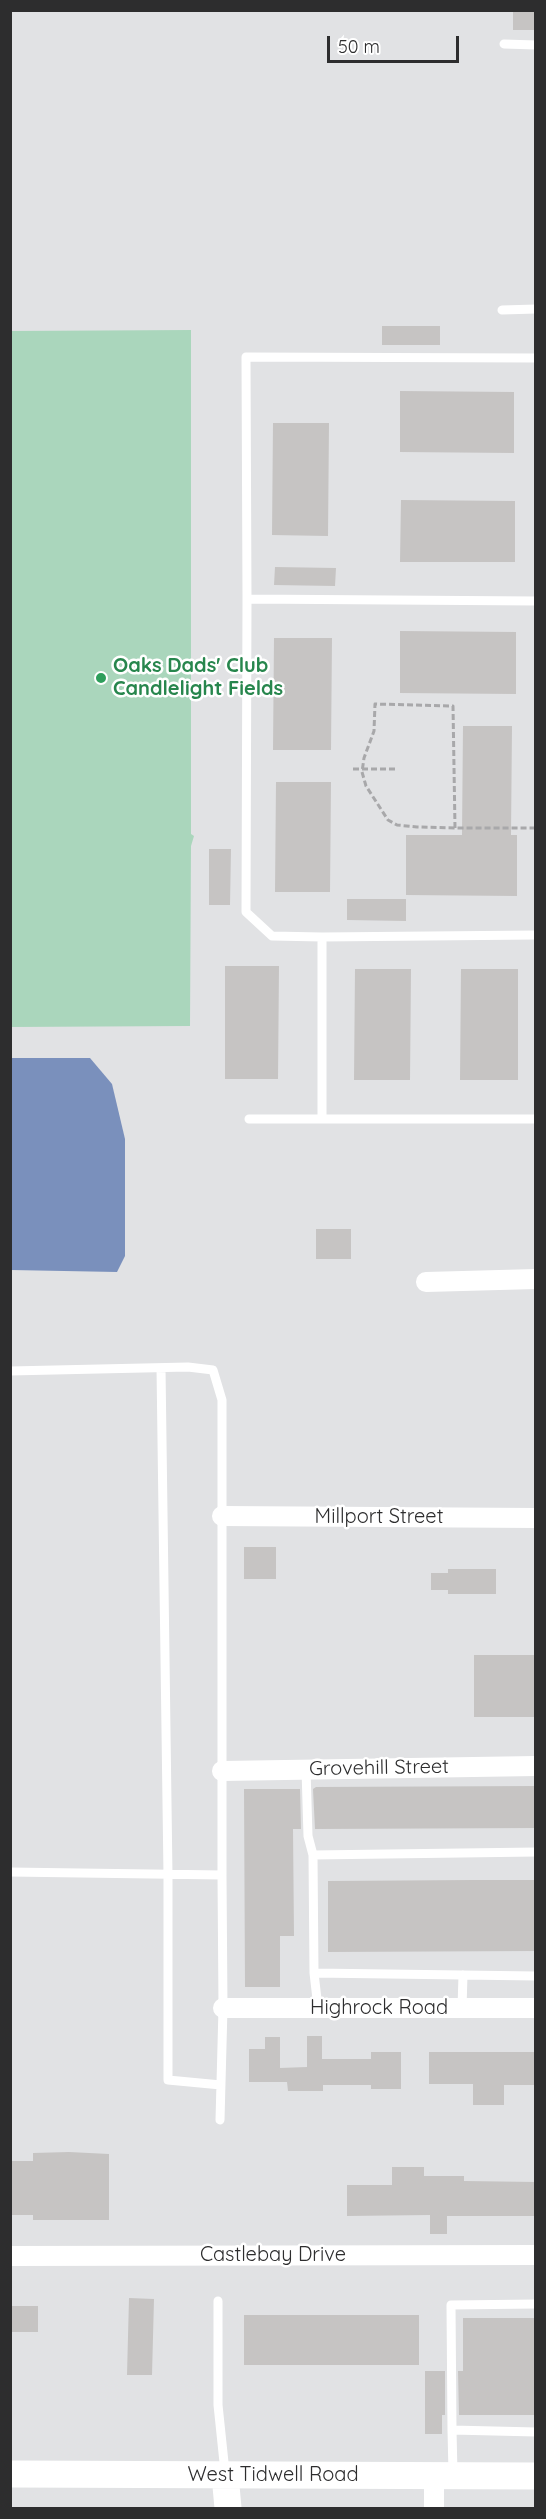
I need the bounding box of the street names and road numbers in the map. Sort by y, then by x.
street label: Millport Street [315,1505,443,1529]
street label: Grovehill Street [309,1755,449,1781]
street label: Highrock Road [310,1996,448,2020]
street label: Castlebay Drive [200,2243,346,2267]
street label: West Tidwell Road [187,2463,359,2487]

